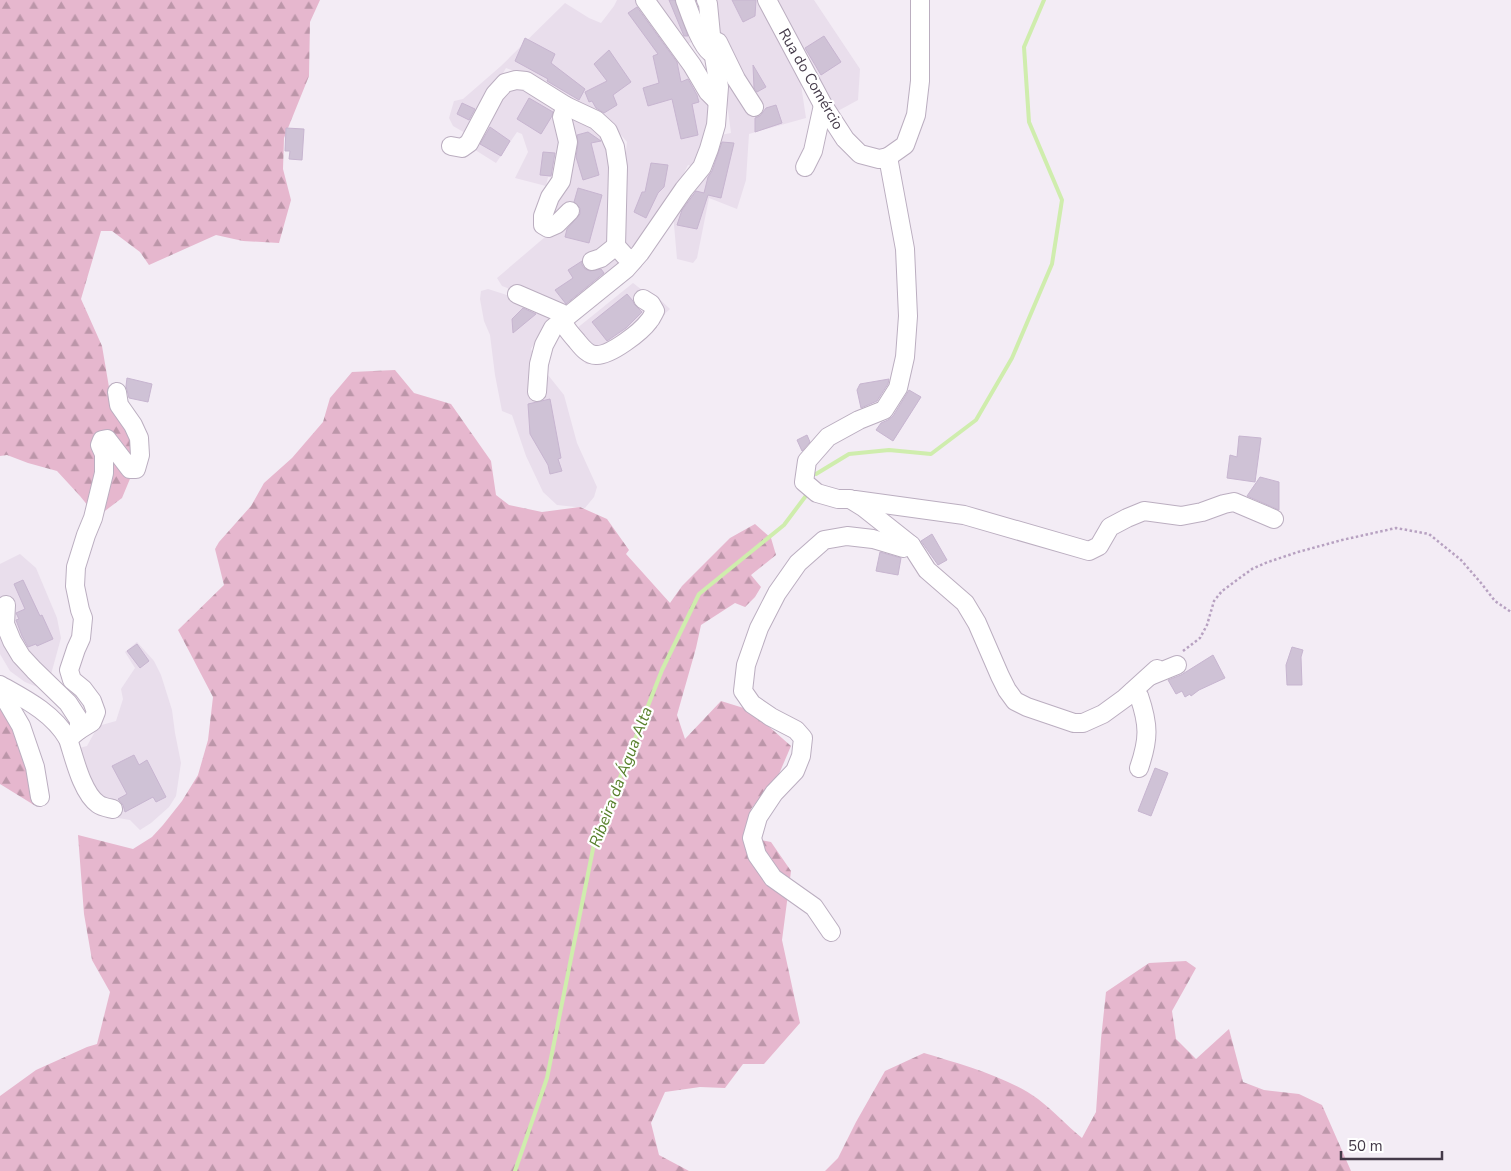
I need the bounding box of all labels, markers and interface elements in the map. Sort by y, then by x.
street label: Rua do Comércio [774,25,848,133]
water label: Ribeira da Água Alta [584,704,658,850]
scale bar [1341,1128,1442,1160]
text: 50 m [1348,1136,1383,1156]

